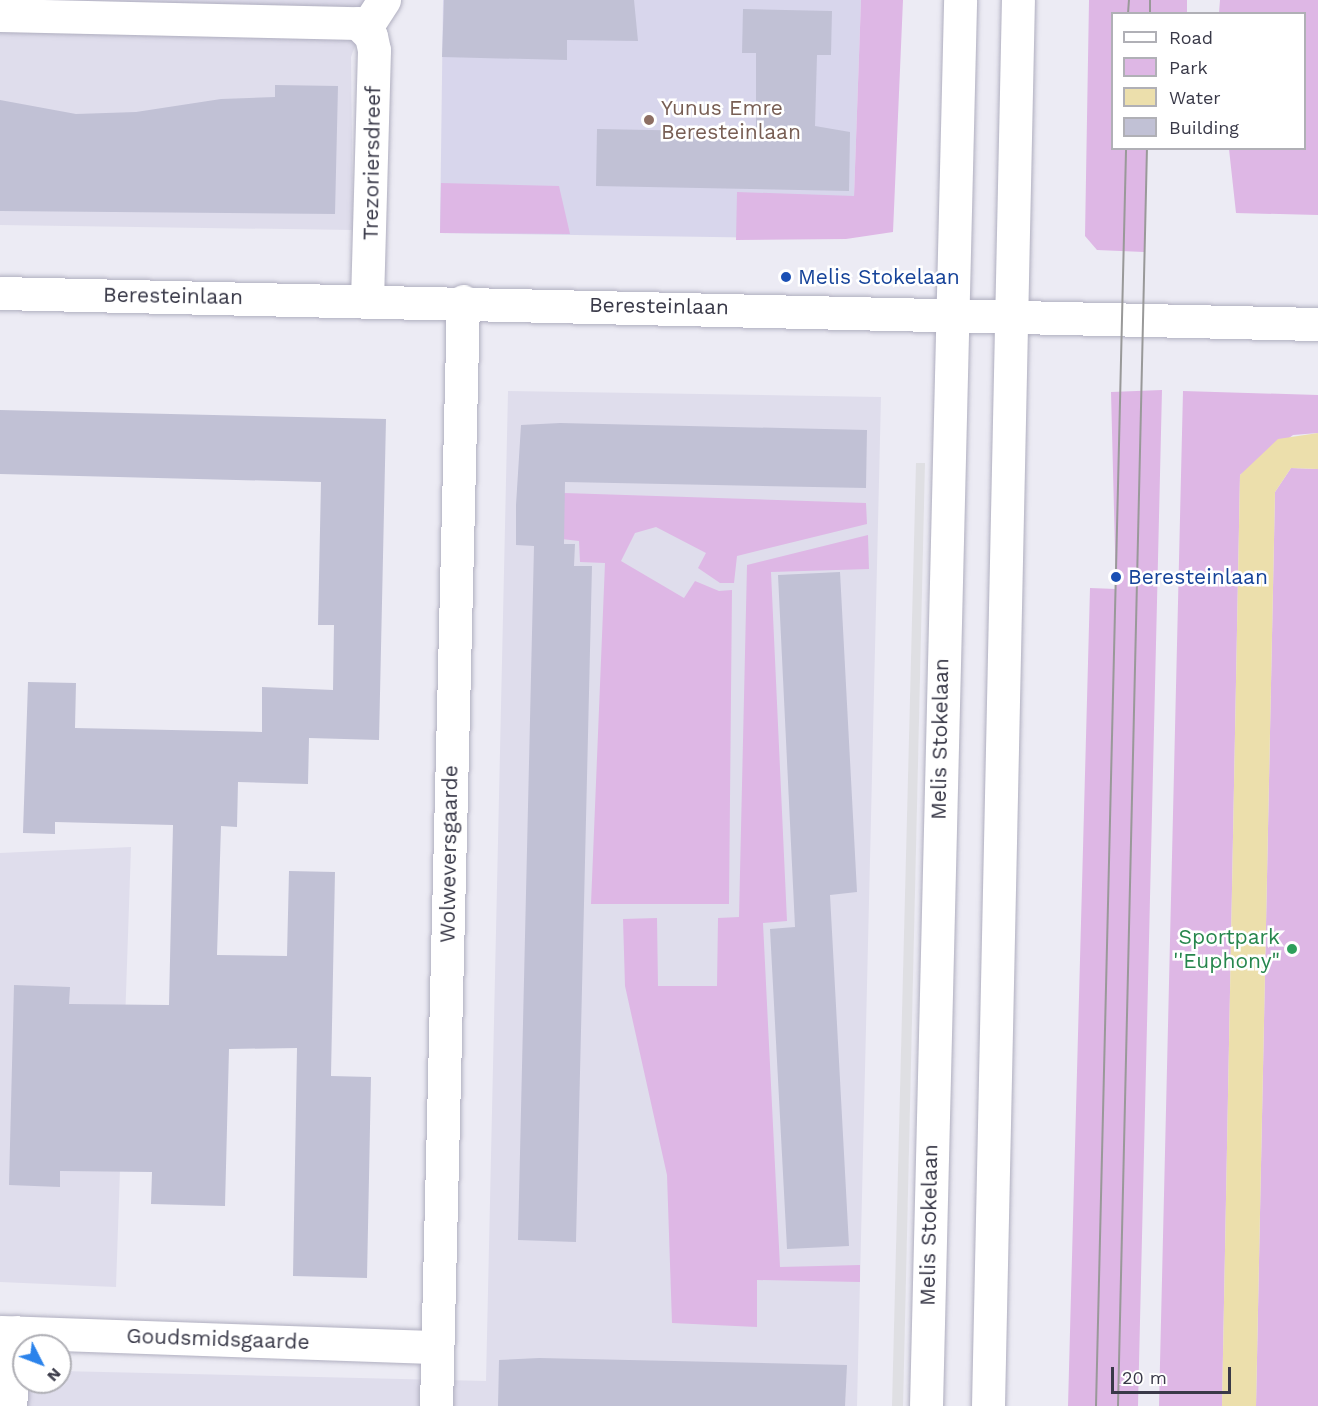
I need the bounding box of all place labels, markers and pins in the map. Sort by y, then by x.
place label: Yunus Emre Beresteinlaan [661,95,801,145]
marker: Yunus Emre Beresteinlaan [642,113,656,127]
place label: Melis Stokelaan [798,264,960,290]
marker: Melis Stokelaan [779,270,793,284]
place label: Beresteinlaan [1128,564,1268,590]
marker: Beresteinlaan [1109,570,1123,584]
place label: Sportpark ''Euphony" [1173,924,1280,974]
marker: Sportpark ''Euphony" [1285,942,1299,956]

